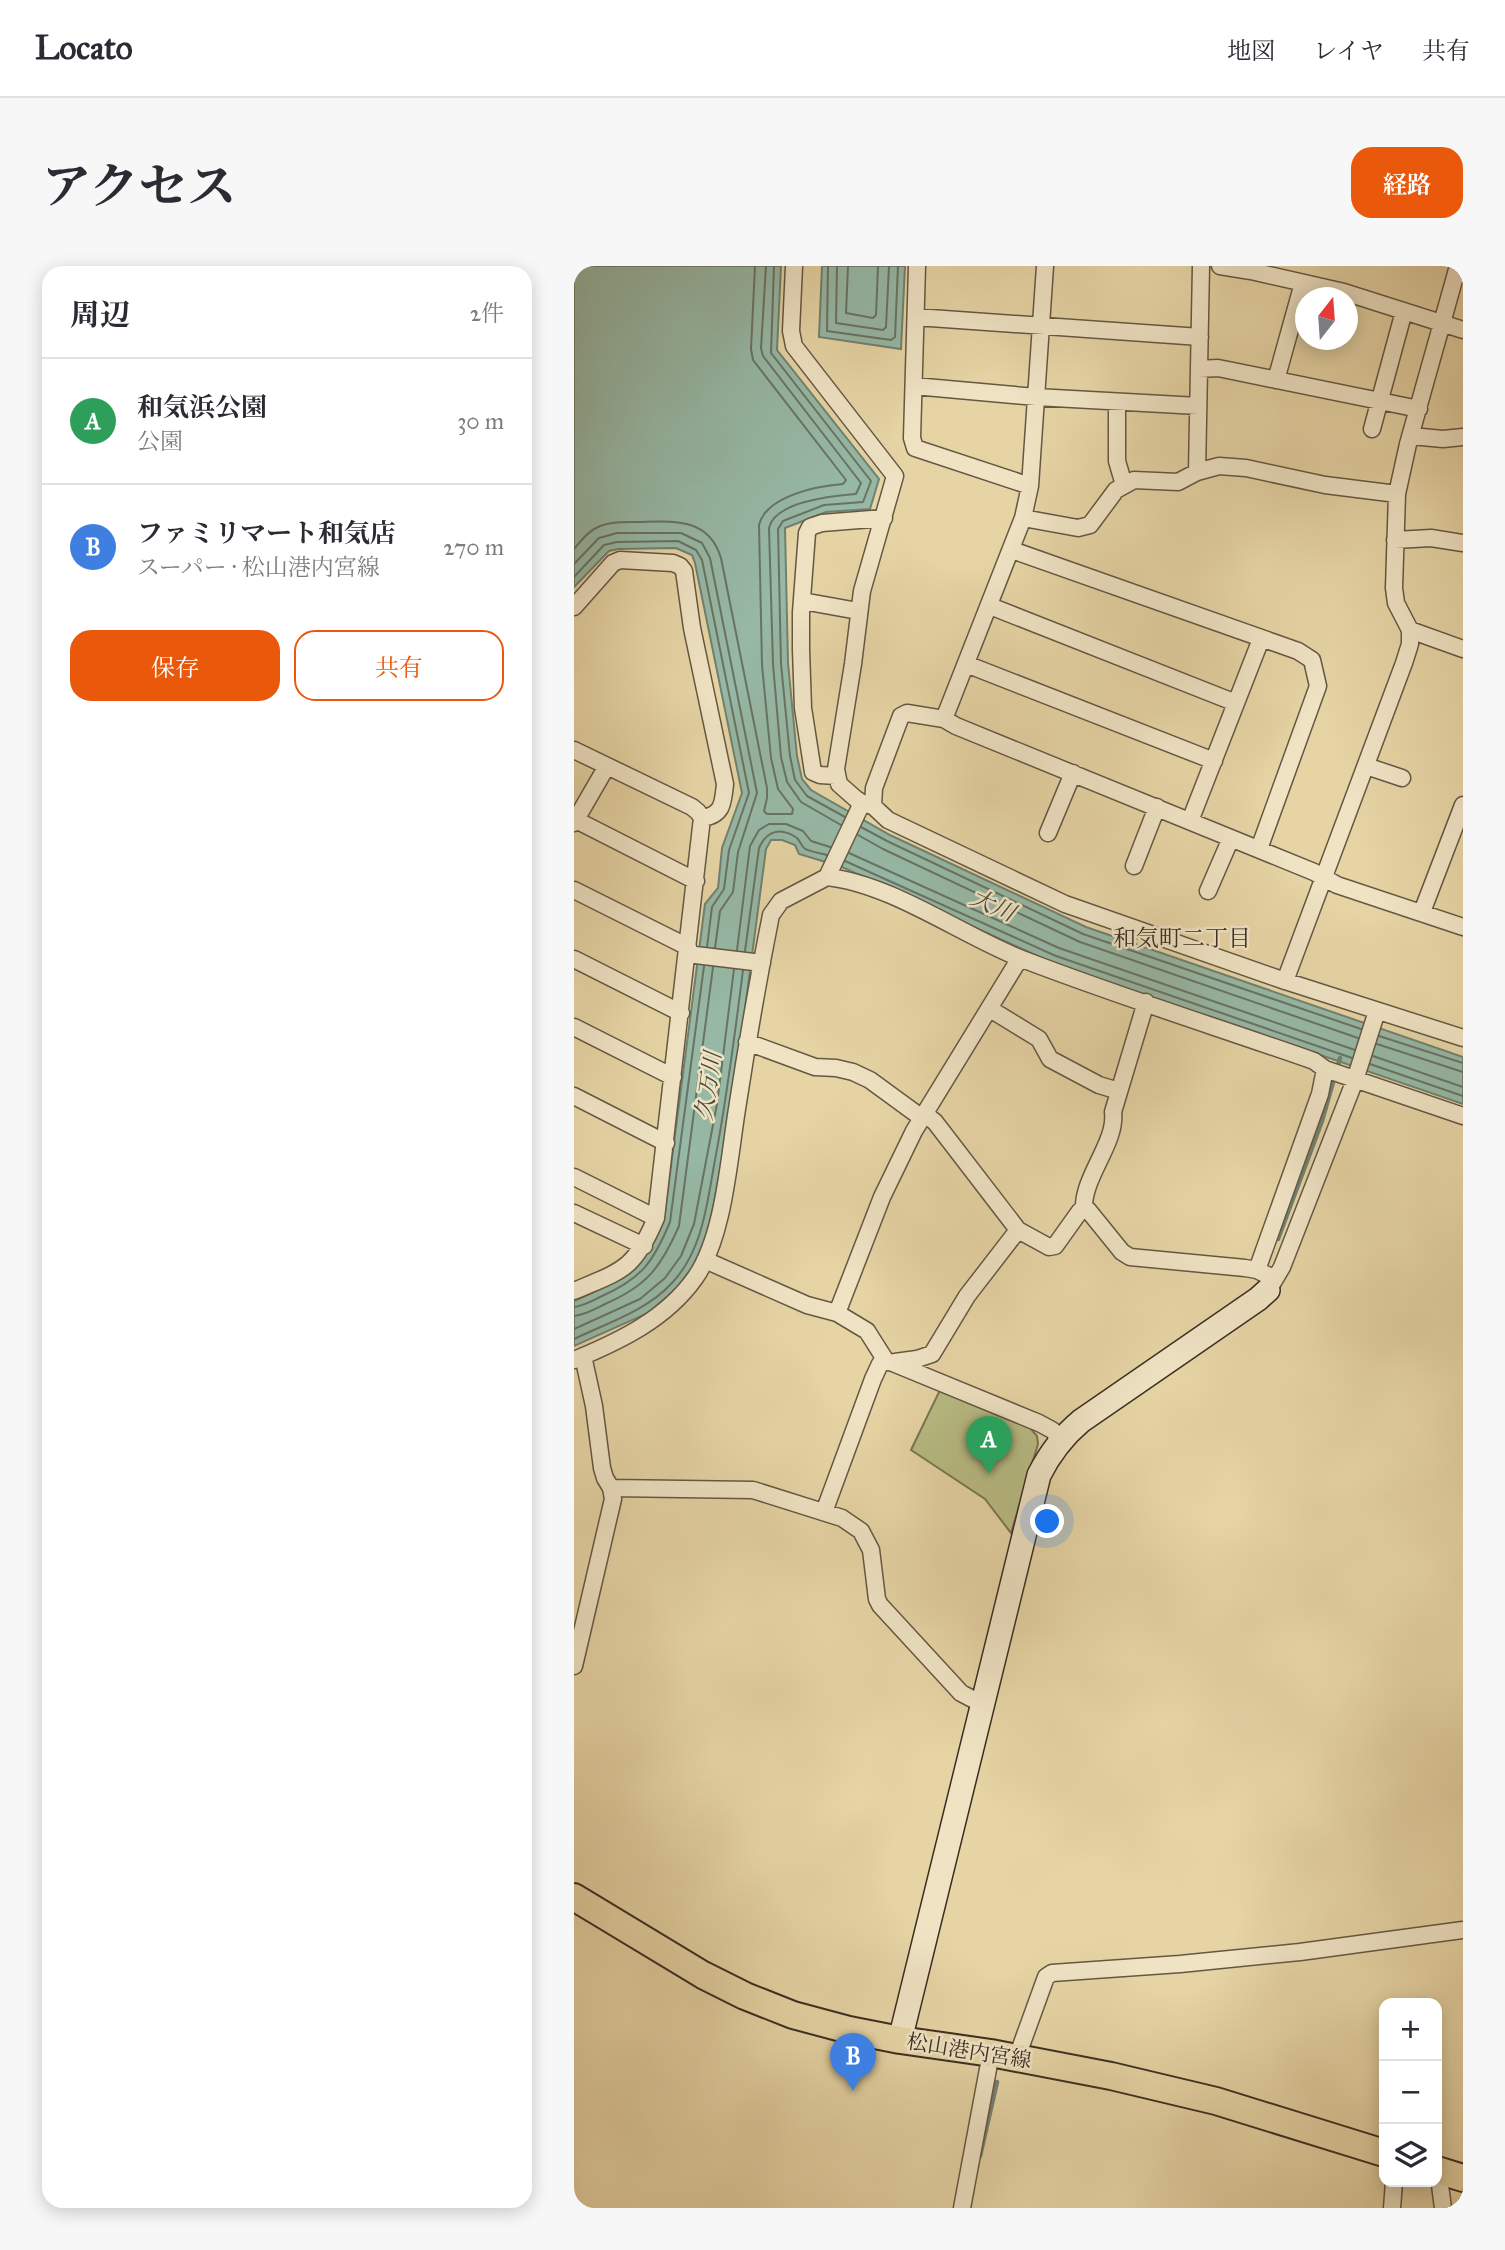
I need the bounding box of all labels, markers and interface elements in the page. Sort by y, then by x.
text: Locato [35,28,133,68]
text: 地図 [1227,36,1275,66]
text: レイヤ [1313,36,1384,66]
text: 共有 [1422,36,1470,66]
button: 経路 [1351,147,1463,218]
text: アクセス [42,157,237,216]
north arrow [1295,287,1358,350]
text: 周辺 [70,297,130,333]
text: 2件 [470,299,504,327]
text: 和気浜公園 [137,391,267,423]
text: A [85,407,101,435]
text: 30 m [457,407,504,435]
text: 公園 [137,427,183,455]
text: ファミリマート和気店 [137,517,396,549]
text: B [85,533,101,561]
text: 270 m [443,533,504,561]
text: スーパー · 松山港内宮線 [137,553,380,581]
button: 保存 [70,630,280,701]
button: 共有 [294,630,504,701]
water label: 大川 [966,883,1022,928]
district label: 和気町二丁目 [1113,924,1251,952]
water label: 久万川 [689,1047,727,1122]
pin: A [966,1416,1012,1474]
your location [1030,1504,1064,1538]
map controls [1379,1998,1442,2187]
button: + [1379,1998,1442,2061]
street label: 松山港内宮線 [905,2028,1033,2074]
pin: B [830,2033,876,2091]
button: − [1379,2061,1442,2124]
button: layers [1379,2124,1442,2187]

